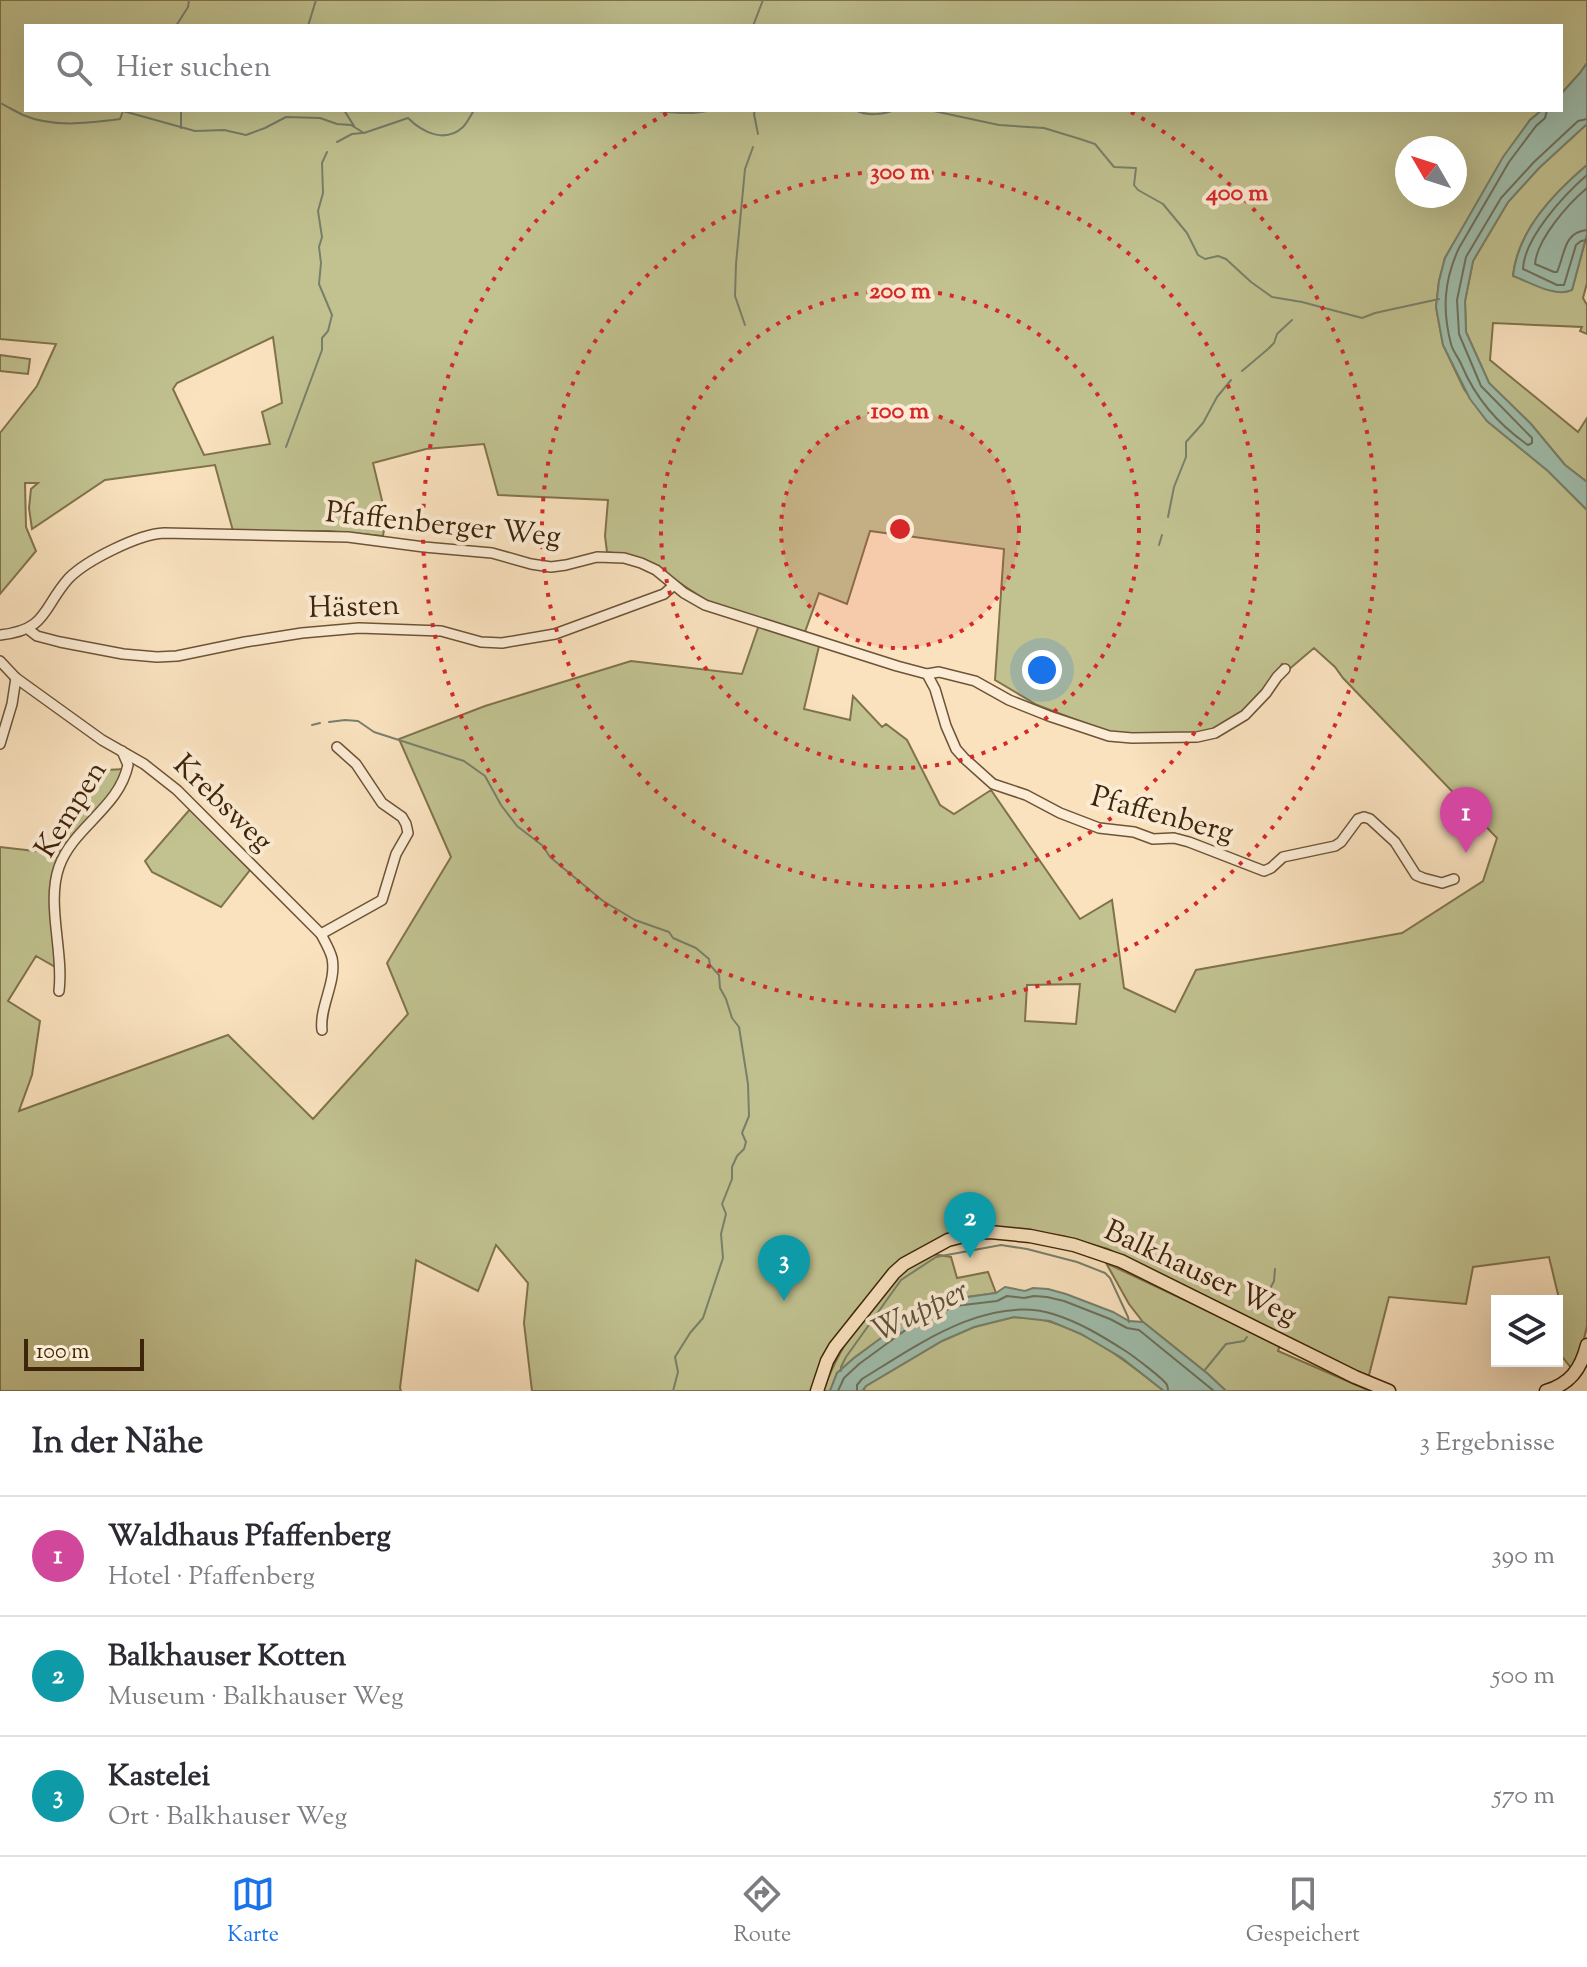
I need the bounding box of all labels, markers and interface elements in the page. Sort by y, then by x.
search box [24,24,1563,112]
icon: search [52,46,96,90]
text: Hier suchen [116,47,271,90]
north arrow [1395,136,1467,208]
text: 300 m [870,156,930,190]
text: 400 m [1205,177,1268,211]
text: 200 m [869,275,931,309]
text: 100 m [871,395,929,429]
street label: Pfaffenberger Weg [323,492,563,560]
centre of rings [886,515,914,543]
street label: Hästen [308,585,401,631]
your location [1022,650,1062,690]
street label: Krebsweg [162,745,282,863]
street label: Kempen [25,753,119,867]
street label: Pfaffenberg [1086,776,1238,856]
pin: 1 [1440,787,1492,853]
pin: 2 [944,1192,996,1258]
street label: Balkhauser Weg [1096,1210,1304,1338]
pin: 3 [758,1235,810,1301]
water label: Wupper [865,1269,977,1355]
map controls [1491,1295,1563,1367]
button: layers [1491,1295,1563,1367]
scale bar [24,1335,144,1371]
text: 100 m [36,1337,89,1369]
text: In der Nähe [32,1419,203,1468]
text: 3 Ergebnisse [1420,1425,1555,1462]
text: Waldhaus Pfaffenberg [108,1516,391,1559]
text: 1 [54,1538,62,1575]
text: 390 m [1491,1538,1555,1575]
text: Hotel · Pfaffenberg [108,1559,315,1596]
text: Balkhauser Kotten [108,1636,346,1679]
text: 2 [52,1658,64,1695]
text: 500 m [1492,1658,1555,1695]
text: Museum · Balkhauser Weg [108,1679,404,1716]
text: Kastelei [108,1756,210,1799]
text: 3 [53,1778,63,1815]
text: 570 m [1493,1778,1555,1815]
text: Ort · Balkhauser Weg [108,1799,347,1836]
tab: Karte [227,1872,279,1952]
tab: Route [734,1872,791,1952]
tab: Gespeichert [1246,1872,1360,1952]

